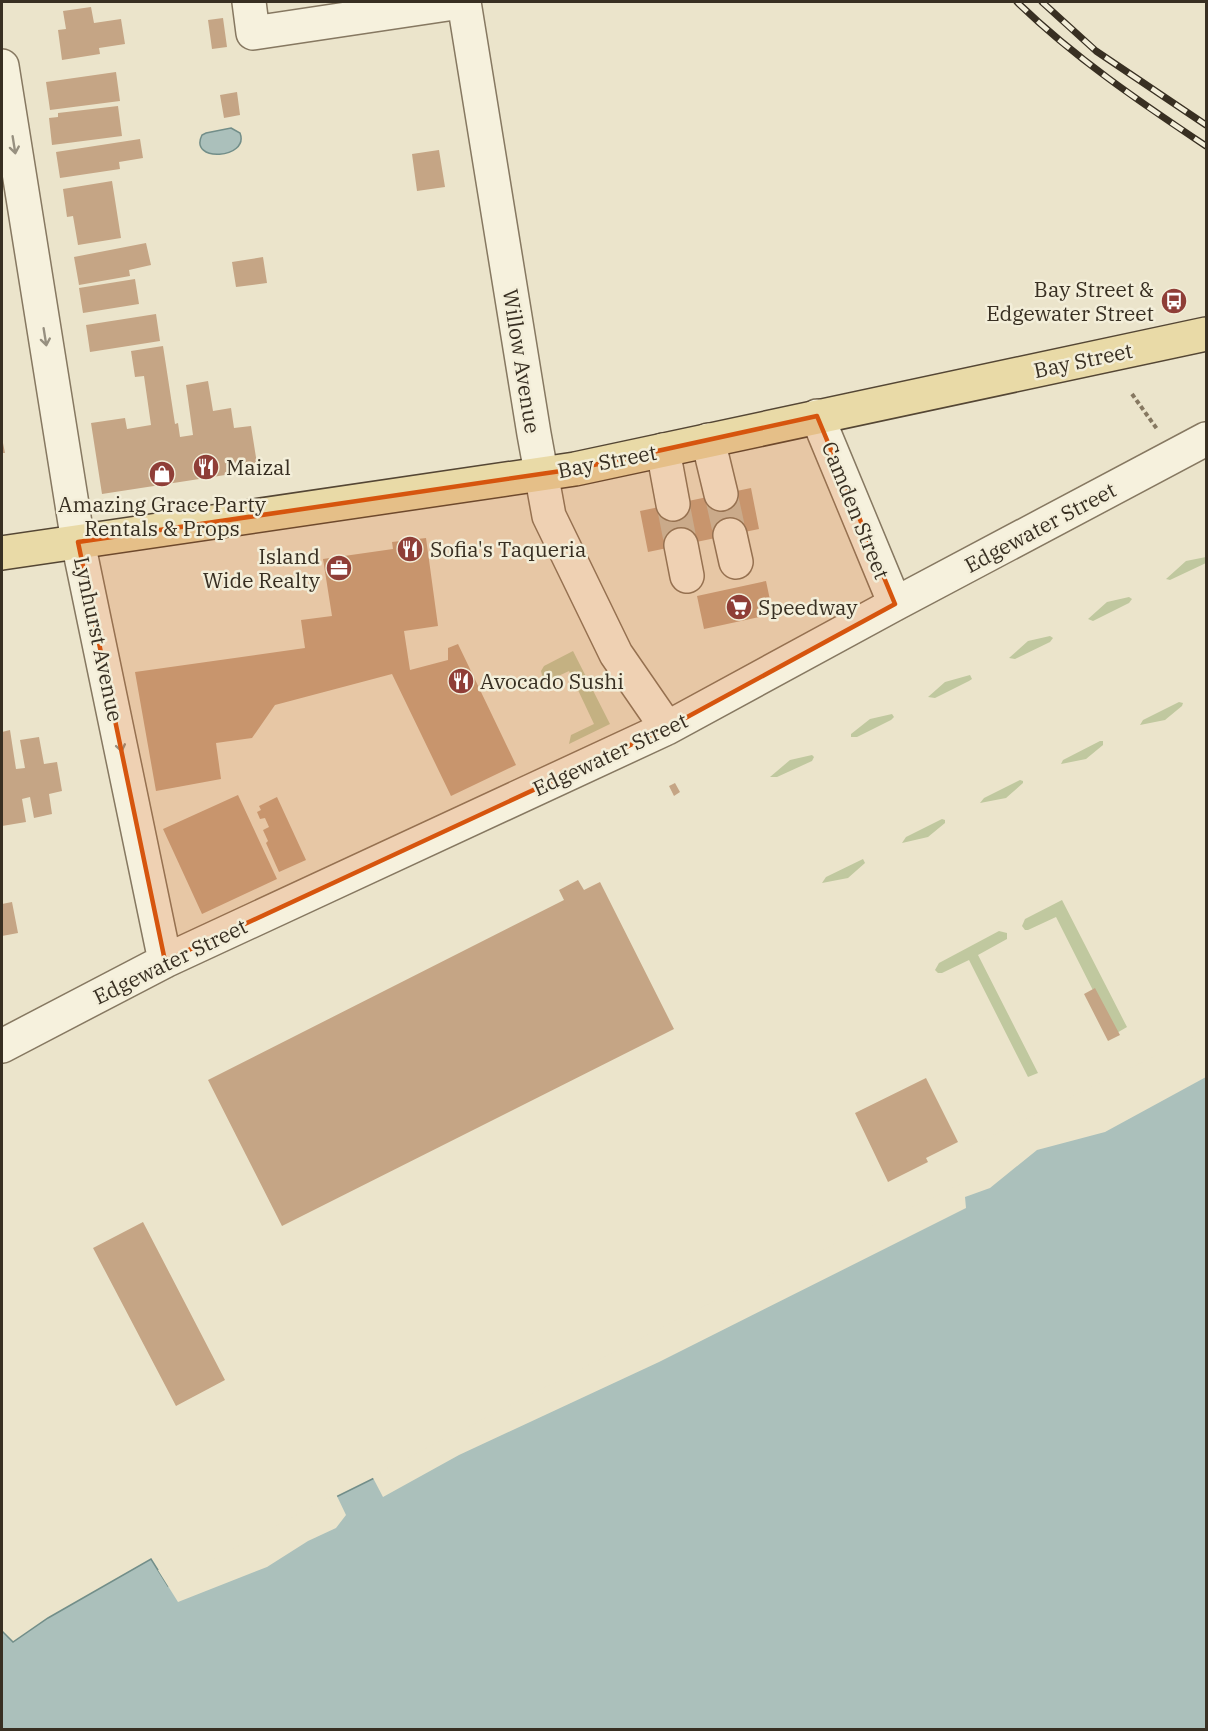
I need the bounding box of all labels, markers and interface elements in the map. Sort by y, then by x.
one-way arrow [9,134,20,154]
place label: Bay Street & Edgewater Street [986,275,1154,327]
bus stop icon: Bay Street & Edgewater Street [1159,286,1189,316]
street label: Willow Avenue [497,287,547,435]
one-way arrow [40,327,51,347]
street label: Bay Street [1031,336,1135,384]
street label: Camden Street [816,437,896,583]
street label: Bay Street [555,438,659,484]
restaurant icon: Maizal [191,452,221,482]
place label: Maizal [226,453,291,481]
shop icon: Amazing Grace Party Rentals & Props [147,459,177,489]
street label: Edgewater Street [959,475,1121,579]
place label: Amazing Grace Party Rentals & Props [58,490,267,542]
restaurant icon: Sofia's Taqueria [395,534,425,564]
place label: Sofia's Taqueria [430,535,586,563]
place label: Island Wide Realty [203,542,321,594]
office icon: Island Wide Realty [324,553,354,583]
street label: Lynhurst Avenue [68,554,130,724]
supermarket icon: Speedway [724,592,754,622]
place label: Speedway [758,593,858,621]
restaurant icon: Avocado Sushi [446,666,476,696]
place label: Avocado Sushi [480,667,624,695]
street label: Edgewater Street [528,706,692,802]
one-way arrow [115,733,126,752]
street label: Edgewater Street [88,912,252,1010]

